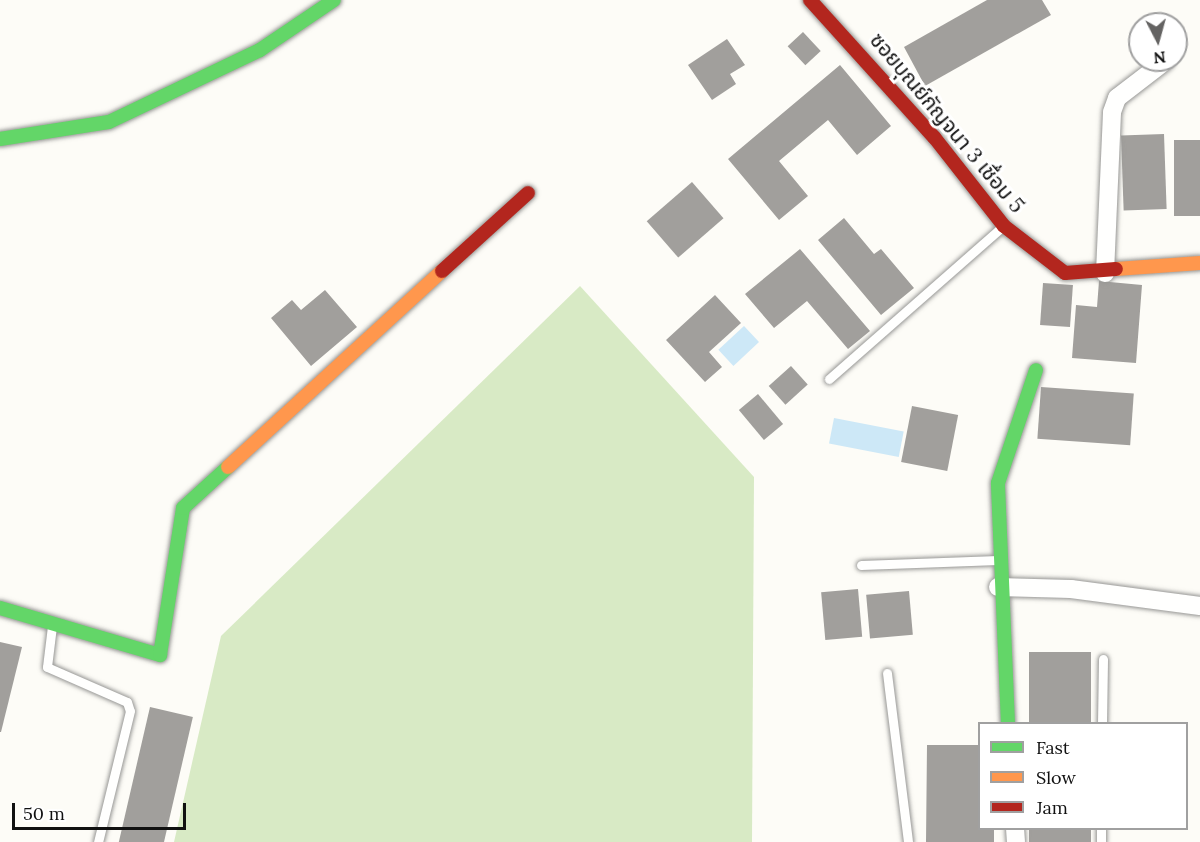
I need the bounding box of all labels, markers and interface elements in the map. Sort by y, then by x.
north arrow [1128,12,1188,72]
street label: ซอยบุณย์กัญจนา 3 เชื่อม 5 [864,28,1030,218]
text: N [1152,47,1167,69]
legend [978,722,1188,830]
text: Fast [1036,736,1070,759]
text: Slow [1036,766,1076,789]
scale bar [15,791,189,829]
text: Jam [1036,796,1068,819]
text: 50 m [23,802,65,825]

